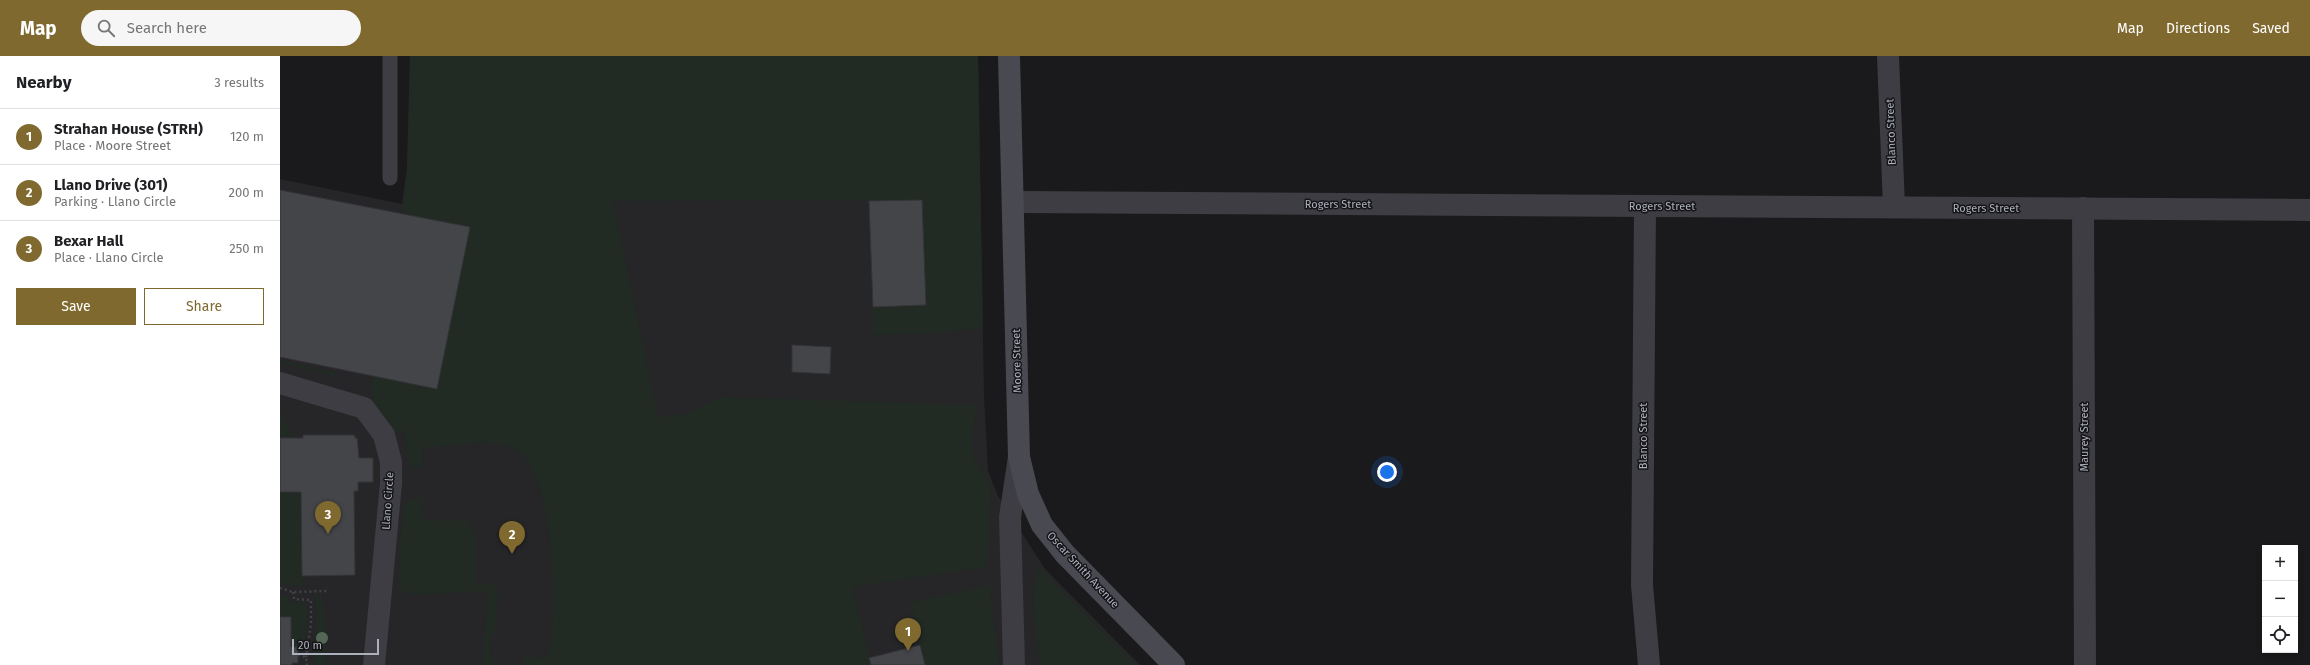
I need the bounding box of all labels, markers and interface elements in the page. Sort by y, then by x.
search box [81,10,361,46]
text: Map [20,17,57,40]
icon: search [95,17,117,39]
text: Search here [127,19,207,37]
text: Map [2117,20,2144,37]
text: Directions [2166,20,2230,37]
text: Saved [2252,20,2290,37]
text: Nearby [16,72,71,93]
text: 3 results [214,75,264,90]
street label: Blanco Street [1883,99,1899,165]
text: Strahan House (STRH) [54,120,203,138]
text: 1 [26,129,32,144]
text: 120 m [230,129,264,144]
text: Place · Moore Street [54,138,171,153]
text: Llano Drive (301) [54,176,167,194]
text: 2 [26,185,32,200]
text: 200 m [228,185,264,200]
text: Parking · Llano Circle [54,194,176,209]
street label: Rogers Street [1305,198,1371,211]
street label: Rogers Street [1629,200,1695,213]
street label: Rogers Street [1953,202,2019,215]
text: Bexar Hall [54,232,124,250]
text: 3 [26,241,32,256]
text: 250 m [229,241,264,256]
text: Place · Llano Circle [54,250,164,265]
button: Save [16,288,136,325]
button: Share [144,288,264,325]
street label: Moore Street [1010,329,1024,393]
street label: Maurey Street [2078,402,2091,471]
street label: Blanco Street [1637,403,1650,469]
your location [1377,462,1397,482]
street label: Llano Circle [379,472,397,530]
pin: 3 [315,501,341,534]
pin: 2 [499,521,525,554]
street label: Oscar Smith Avenue [1044,529,1122,611]
map controls [2262,545,2298,653]
button: + [2262,545,2298,581]
button: − [2262,581,2298,617]
button: locate [2262,617,2298,653]
pin: 1 [895,618,921,651]
scale bar [292,637,379,656]
text: 20 m [298,639,322,652]

